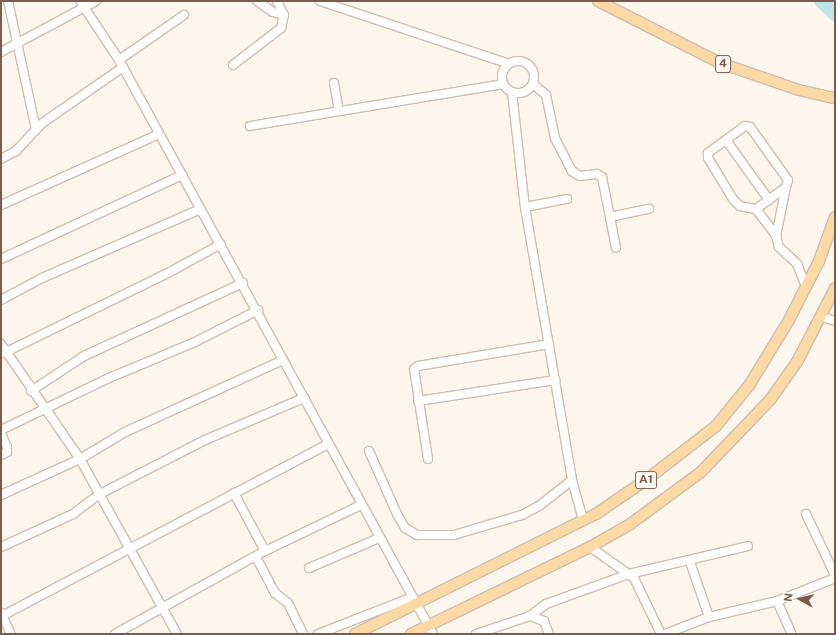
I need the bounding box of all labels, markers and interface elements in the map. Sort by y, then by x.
road number: 4 [715,54,731,74]
road number: A1 [635,470,657,490]
north arrow [780,579,820,619]
text: N [782,592,795,602]

